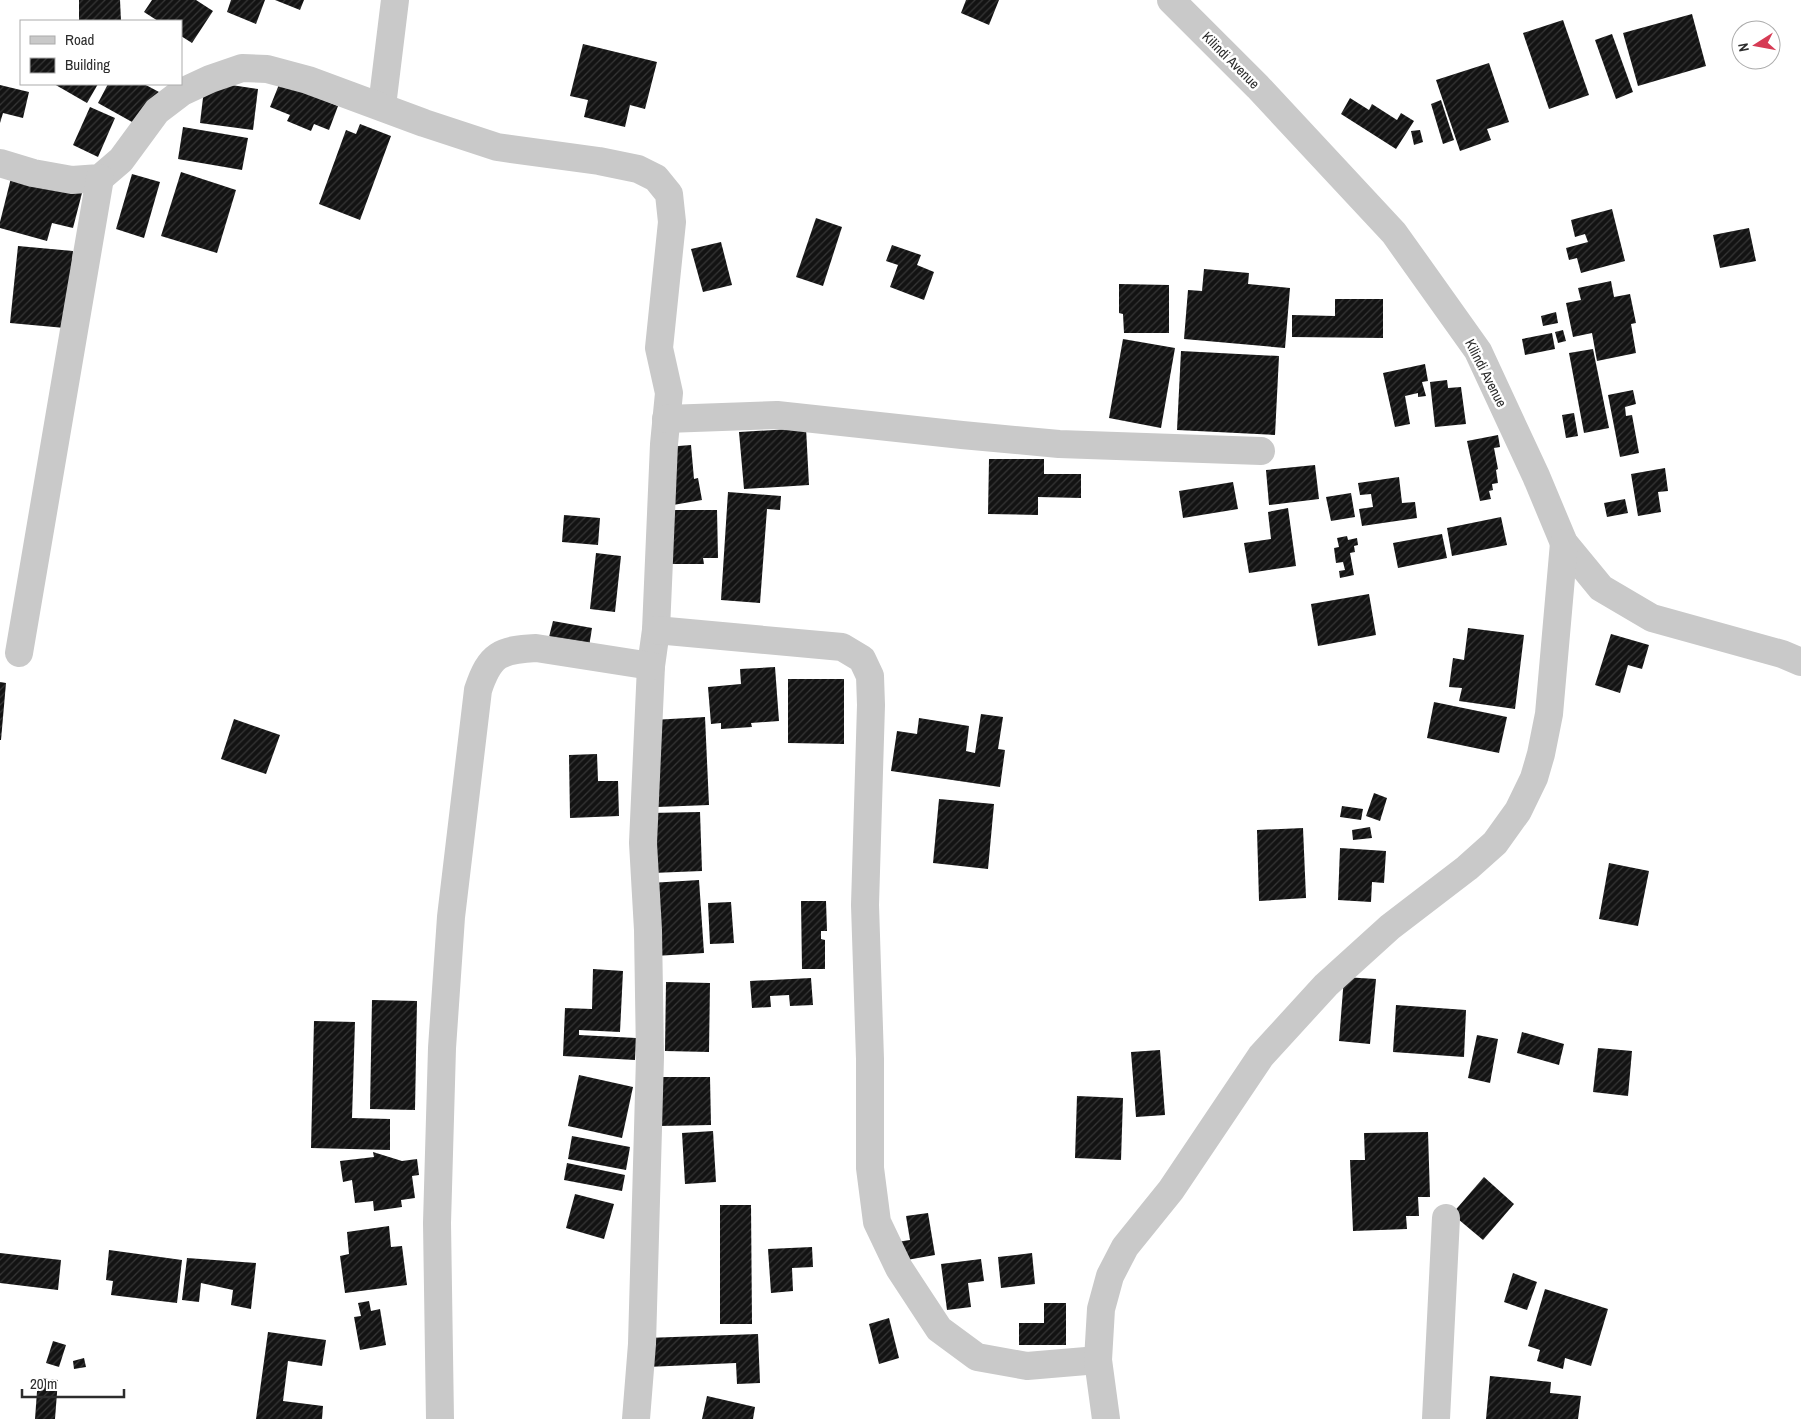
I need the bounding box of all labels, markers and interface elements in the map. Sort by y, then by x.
legend [20,20,182,85]
north arrow [1731,20,1781,70]
street label: Kilindi Avenue [1199,28,1263,92]
text: Road [65,29,94,50]
text: N [1734,42,1753,53]
text: Building [65,54,110,75]
street label: Kilindi Avenue [1461,336,1511,410]
scale bar [22,1366,125,1398]
text: 20 m [30,1373,57,1394]

